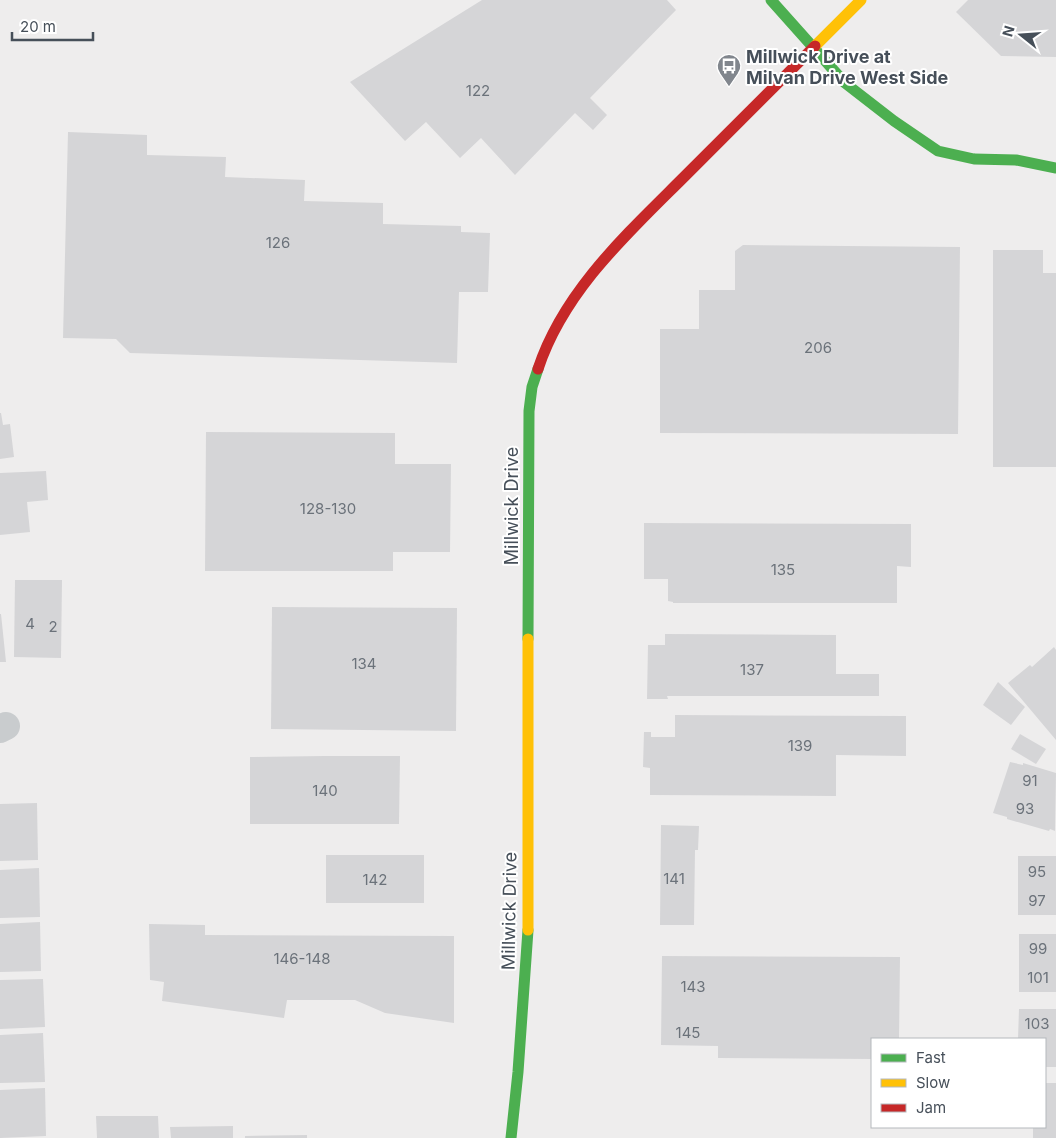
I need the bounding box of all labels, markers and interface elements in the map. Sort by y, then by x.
scale bar [12,10,94,42]
north arrow [996,10,1046,60]
text: 20 m [20,17,56,36]
text: N [998,23,1018,39]
place label: Millwick Drive at Milvan Drive West Side [746,46,948,88]
bus stop icon: Millwick Drive at Milvan Drive West Side [716,53,742,87]
house number: 122 [466,81,490,100]
house number: 126 [266,233,290,252]
house number: 206 [804,338,832,357]
street label: Millwick Drive [501,447,522,565]
house number: 128-130 [300,499,356,518]
house number: 135 [771,560,795,579]
house number: 4 [25,614,35,633]
house number: 2 [48,617,58,636]
house number: 134 [351,654,377,673]
house number: 137 [740,660,764,679]
house number: 139 [788,736,812,755]
house number: 91 [1022,771,1038,790]
house number: 140 [312,781,338,800]
house number: 93 [1016,799,1034,818]
street label: Millwick Drive [497,852,521,970]
house number: 95 [1028,862,1046,881]
house number: 141 [663,869,685,888]
house number: 142 [363,870,387,889]
house number: 97 [1028,891,1046,910]
house number: 99 [1029,939,1047,958]
house number: 146-148 [273,949,331,968]
house number: 101 [1027,968,1049,987]
house number: 143 [680,977,706,996]
house number: 103 [1025,1014,1049,1033]
house number: 145 [676,1023,700,1042]
legend [871,1038,1046,1128]
text: Fast [916,1048,946,1067]
text: Slow [916,1073,950,1092]
text: Jam [916,1098,946,1117]

